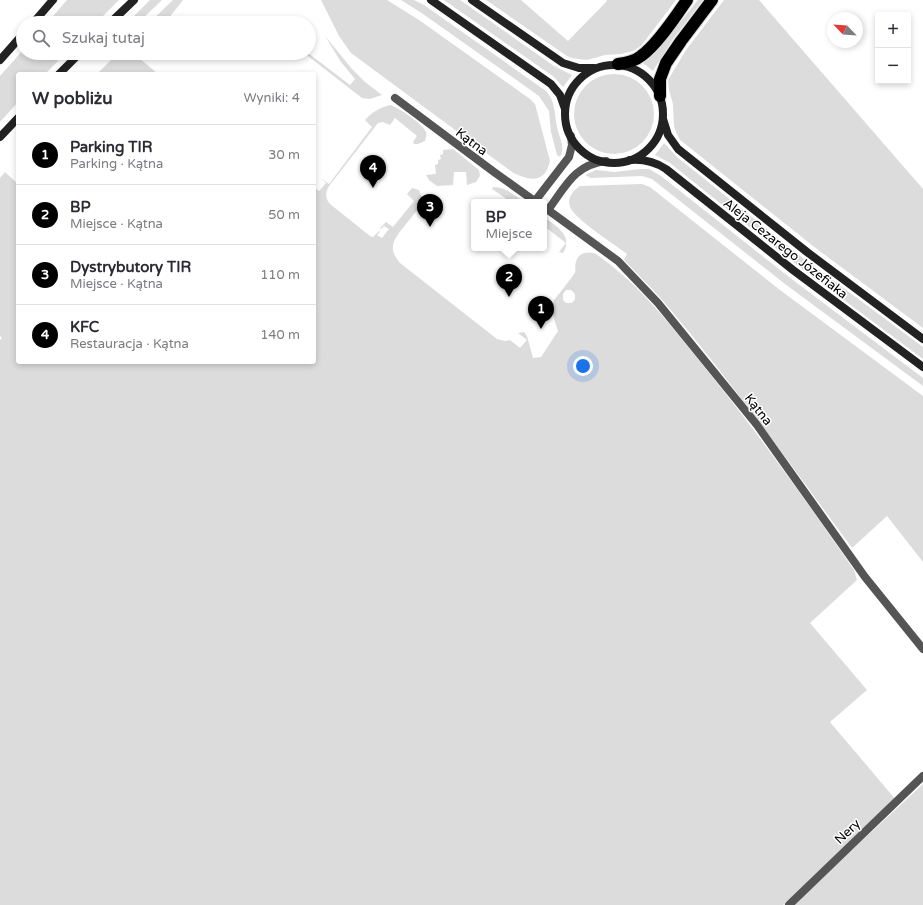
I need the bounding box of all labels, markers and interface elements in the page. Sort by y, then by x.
north arrow [827,12,863,48]
map controls [875,12,911,84]
button: + [875,12,911,48]
search box [16,16,316,60]
icon: search [30,27,52,49]
text: Szukaj tutaj [62,29,145,47]
button: − [875,48,911,84]
text: W pobliżu [32,88,113,109]
text: Wyniki: 4 [244,90,300,106]
street label: Kątna [452,125,491,159]
text: Parking TIR [70,138,152,156]
text: 1 [41,147,49,163]
text: 30 m [268,147,300,163]
pin: 4 [360,155,386,188]
text: Parking · Kątna [70,156,163,172]
pin: 3 [417,194,443,227]
street label: Aleja Cezarego Józefiaka [720,195,851,302]
text: BP [70,198,90,216]
popup [471,199,547,251]
text: 2 [41,207,49,223]
text: 50 m [268,207,300,223]
text: BP [486,208,506,226]
text: Miejsce · Kątna [70,216,163,232]
text: Miejsce [486,226,532,242]
text: Dystrybutory TIR [70,258,191,276]
pin: 2 [496,264,522,297]
text: 3 [41,267,49,283]
text: 110 m [260,267,300,283]
text: Miejsce · Kątna [70,276,163,292]
pin: 1 [528,296,554,329]
text: KFC [70,318,99,336]
text: 4 [41,327,49,343]
text: 140 m [260,327,300,343]
text: Restauracja · Kątna [70,336,189,352]
your location [573,356,593,376]
street label: Kątna [741,391,776,429]
street label: Nery [831,816,864,848]

